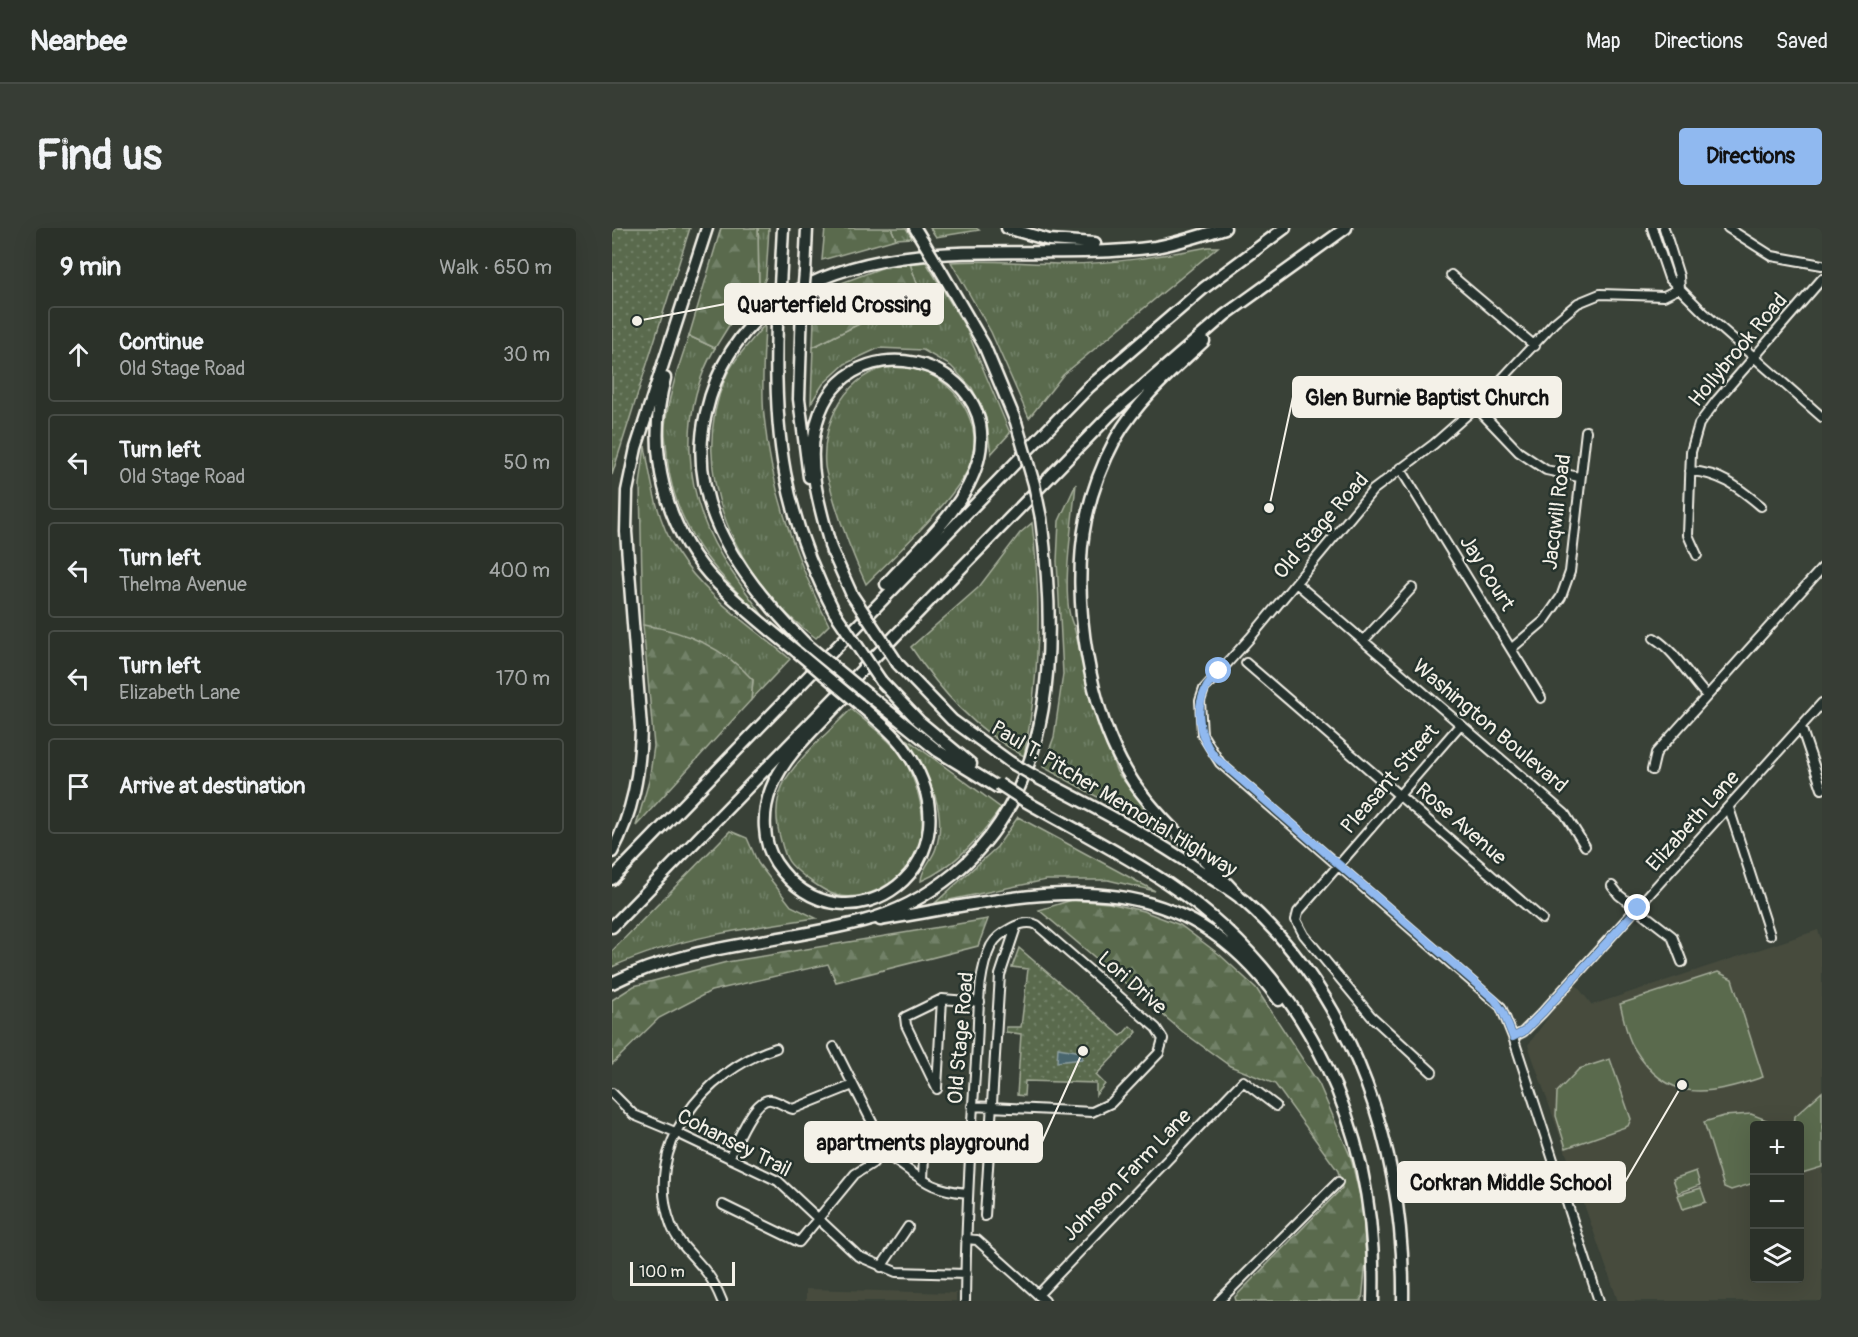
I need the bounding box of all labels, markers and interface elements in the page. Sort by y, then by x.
text: Nearbee [30,24,127,59]
text: Map [1586,28,1621,55]
text: Directions [1654,28,1743,55]
text: Saved [1776,28,1828,55]
button: Directions [1679,128,1822,185]
text: Find us [36,130,162,182]
text: 9 min [60,251,121,283]
text: Walk · 650 m [439,255,552,280]
callout: Quarterfield Crossing [725,284,943,324]
street label: Hollybrook Road [1683,288,1793,412]
text: Quarterfield Crossing [737,291,931,319]
text: Continue [119,328,203,356]
icon: ahead [62,338,95,371]
text: 30 m [503,342,550,367]
text: Old Stage Road [119,356,245,381]
callout: Glen Burnie Baptist Church [1293,377,1561,417]
text: Glen Burnie Baptist Church [1305,384,1549,412]
text: Turn left [119,436,201,464]
icon: left [62,446,95,479]
text: 50 m [503,450,550,475]
street label: Jacqwill Road [1537,453,1577,571]
text: Old Stage Road [119,464,245,489]
street label: Old Stage Road [1267,467,1375,585]
street label: Jay Court [1453,530,1521,616]
text: Turn left [119,544,201,572]
icon: left [62,554,95,587]
text: 400 m [489,558,550,583]
text: Thelma Avenue [119,572,247,597]
text: Turn left [119,652,201,680]
street label: Washington Boulevard [1407,653,1573,799]
route start [1205,657,1231,683]
icon: left [62,662,95,695]
text: 170 m [496,666,550,691]
text: Elizabeth Lane [119,680,240,705]
street label: Paul T. Pitcher Memorial Highway [986,715,1242,883]
street label: Pleasant Street [1335,718,1445,840]
street label: Elizabeth Lane [1640,764,1746,877]
icon: arrive [62,770,95,803]
text: Arrive at destination [119,772,305,800]
street label: Rose Avenue [1410,777,1513,871]
route end [1624,894,1650,920]
street label: Lori Drive [1092,945,1173,1021]
street label: Old Stage Road [942,971,980,1105]
street label: Johnson Farm Lane [1057,1102,1198,1247]
street label: Cohansey Trail [672,1103,796,1183]
map controls [1750,1121,1804,1283]
button: + [1750,1121,1804,1175]
callout: apartments playground [805,1122,1042,1162]
text: apartments playground [816,1129,1030,1157]
callout: Corkran Middle School [1398,1162,1625,1202]
text: Corkran Middle School [1410,1169,1612,1197]
button: − [1750,1175,1804,1229]
button: layers [1750,1229,1804,1283]
scale bar [630,1259,735,1286]
text: 100 m [639,1262,685,1282]

